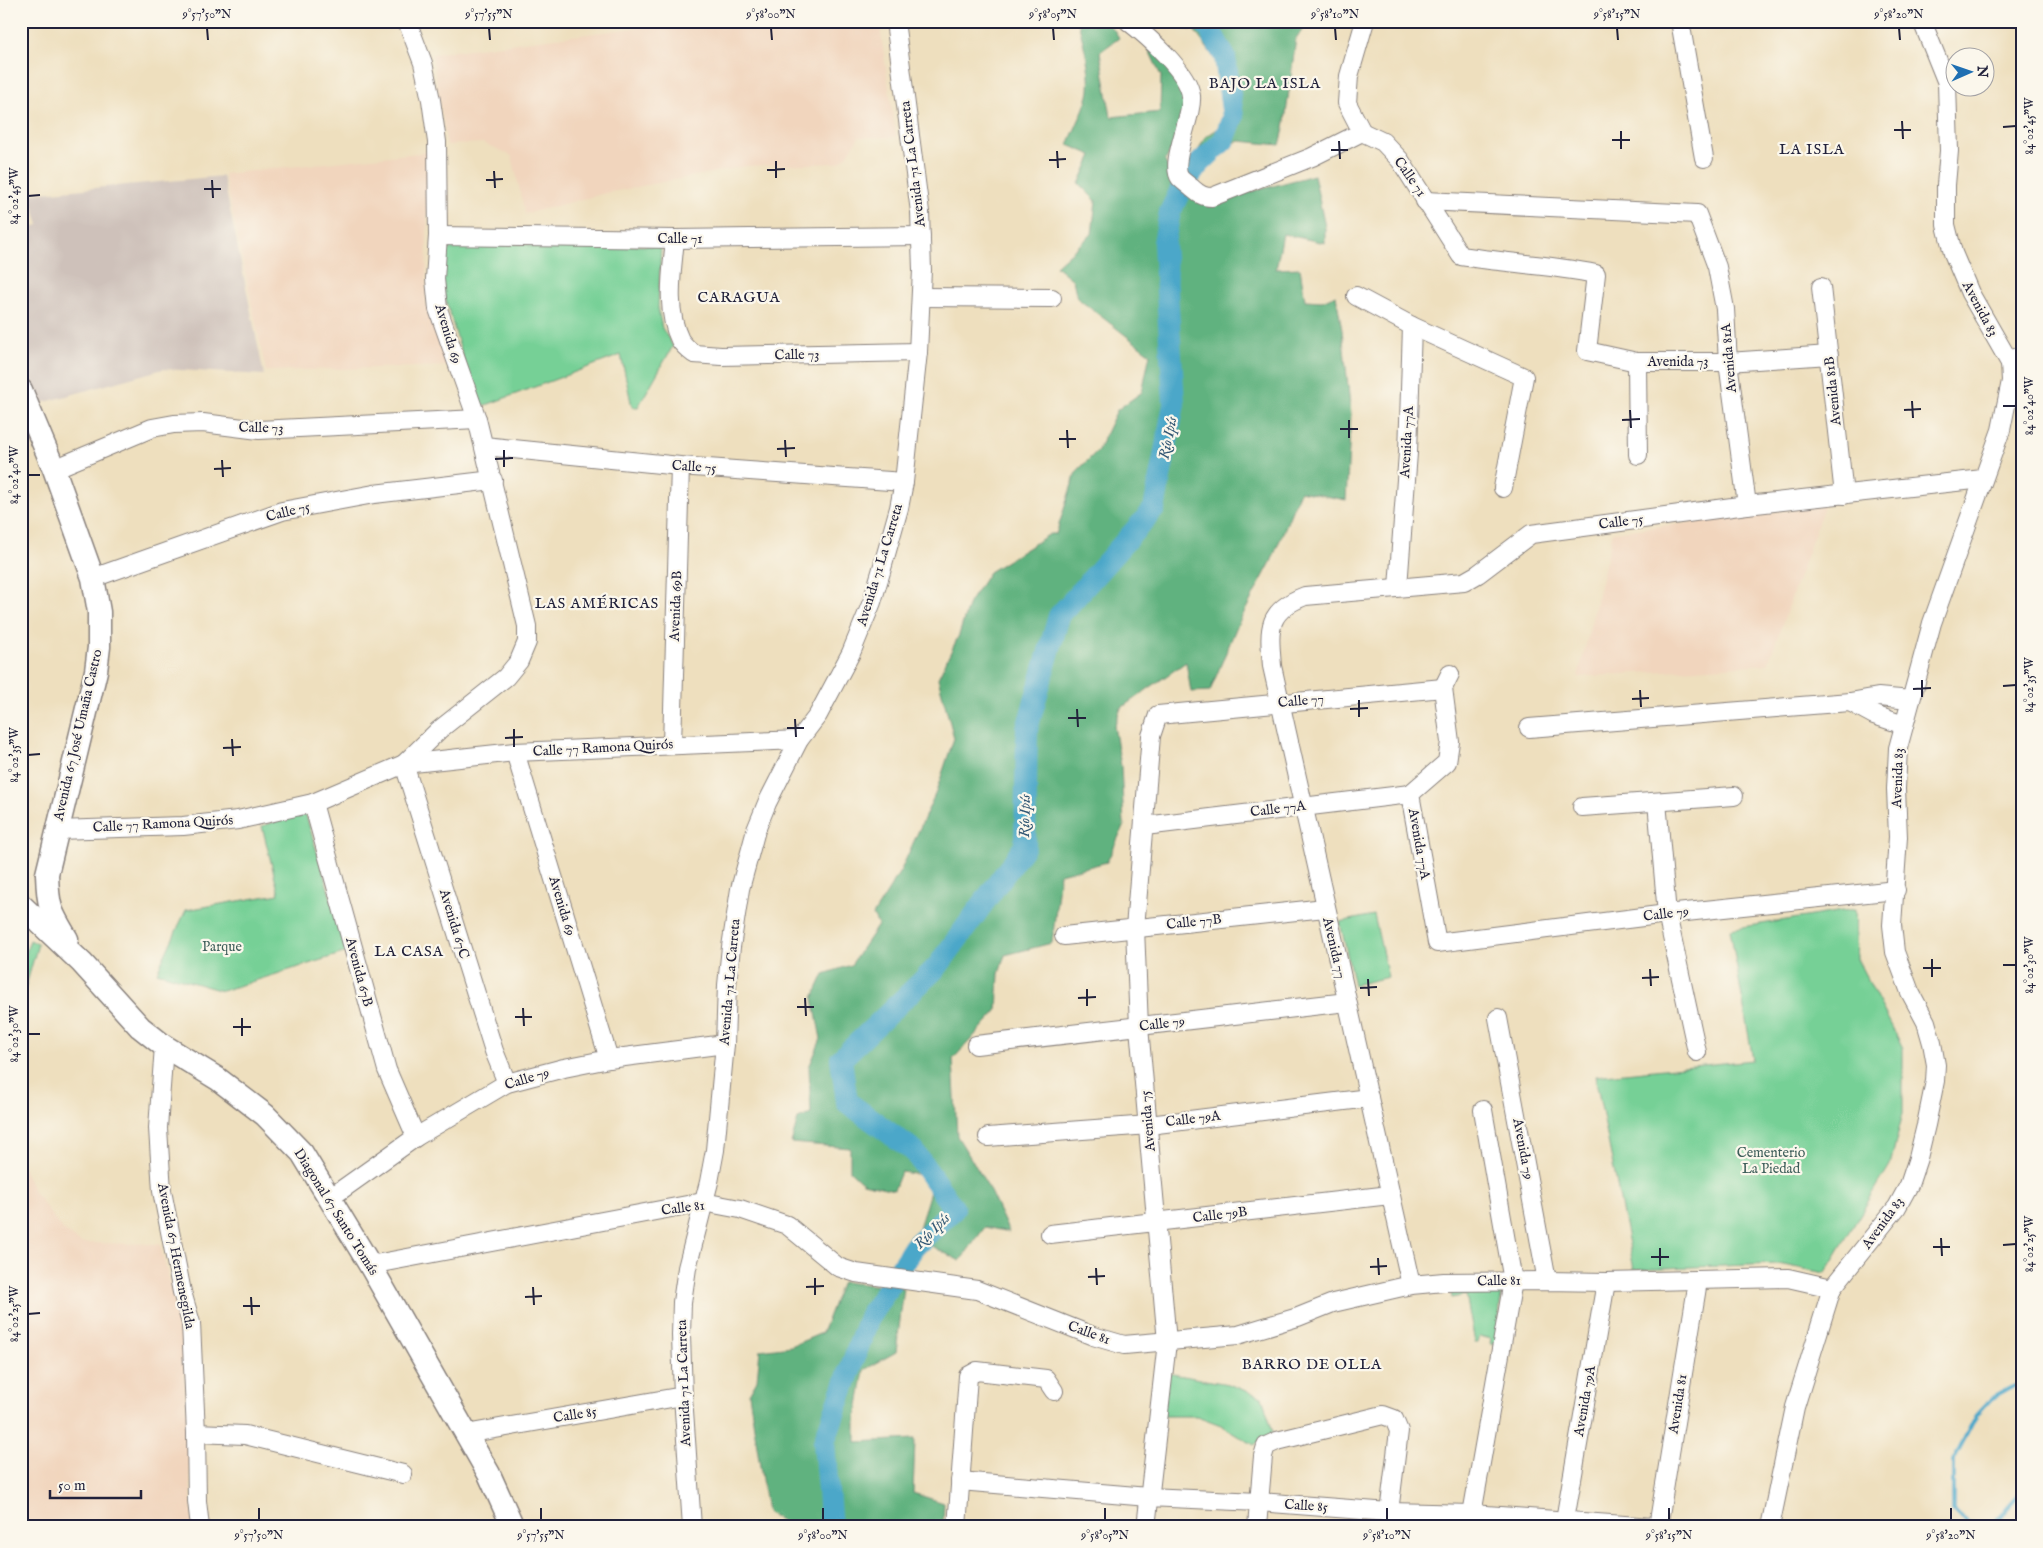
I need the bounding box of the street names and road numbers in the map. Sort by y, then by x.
street label: Avenida 71 La Carreta [896,99,930,229]
street label: Calle 71 [1390,153,1430,201]
street label: Calle 71 [658,230,702,248]
street label: Avenida 83 [1957,277,2002,340]
street label: Avenida 69 [430,301,466,366]
street label: Avenida 81A [1717,322,1741,394]
street label: Calle 73 [774,346,820,364]
street label: Avenida 73 [1646,353,1709,371]
street label: Avenida 81B [1820,356,1846,427]
street label: Avenida 77A [1396,405,1418,479]
street label: Calle 73 [238,419,284,437]
street label: Calle 75 [671,456,717,478]
street label: Calle 75 [264,498,312,526]
street label: Avenida 71 La Carreta [853,501,907,629]
street label: Calle 75 [1598,510,1644,534]
street label: Avenida 69B [666,570,686,643]
street label: Avenida 67 José Umaña Castro [49,647,107,824]
street label: Calle 77 [1277,690,1325,712]
street label: Calle 77 Ramona Quirós [532,735,674,761]
street label: Avenida 83 [1888,748,1908,809]
street label: Calle 77A [1249,797,1307,821]
street label: Avenida 77A [1404,806,1434,882]
street label: Calle 77 Ramona Quirós [92,811,234,837]
street label: Avenida 69 [544,873,580,938]
street label: Avenida 67C [435,886,473,961]
street label: Calle 79 [1642,902,1690,926]
street label: Calle 77B [1165,910,1223,934]
street label: Avenida 77 [1318,915,1350,980]
street label: Avenida 71 La Carreta [715,917,745,1047]
street label: Avenida 67B [341,934,377,1009]
street label: Calle 79 [1138,1012,1186,1036]
street label: Calle 79 [502,1064,552,1094]
street label: Avenida 75 [1136,1090,1160,1153]
street label: Calle 79A [1164,1107,1222,1131]
street label: Avenida 79 [1508,1116,1538,1181]
street label: Diagonal 67 Santo Tomás [290,1145,382,1279]
street label: Avenida 67 Hermenegilda [153,1181,199,1331]
street label: Avenida 83 [1857,1193,1908,1253]
street label: Calle 81 [660,1196,706,1220]
street label: Calle 79B [1192,1203,1248,1227]
street label: Calle 81 [1477,1272,1521,1290]
street label: Calle 81 [1065,1317,1113,1349]
street label: Avenida 71 La Carreta [673,1318,695,1448]
street label: Avenida 79A [1570,1364,1600,1439]
street label: Avenida 81 [1664,1373,1692,1436]
street label: Calle 85 [552,1403,598,1427]
street label: Calle 85 [1284,1495,1328,1517]

